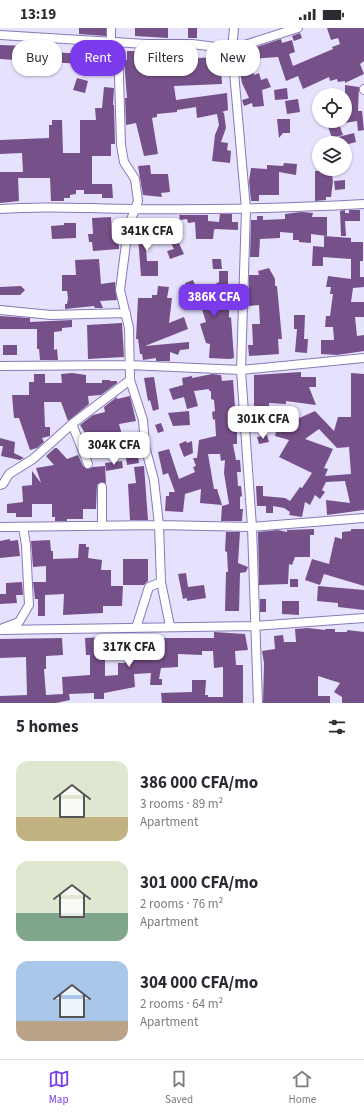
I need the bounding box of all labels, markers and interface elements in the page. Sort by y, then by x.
text: 13:19 [20,4,56,25]
chip: Buy [12,40,62,76]
chip: Rent [70,40,126,76]
chip: Filters [134,40,198,76]
chip: New [206,40,260,76]
map controls [312,88,352,176]
button: locate [312,88,352,128]
button: layers [312,136,352,176]
pin: 341K CFA [106,218,188,252]
text: 341K CFA [121,222,173,240]
pin: 386K CFA [173,284,255,318]
text: 386K CFA [188,288,240,306]
pin: 301K CFA [222,406,304,440]
text: 301K CFA [237,410,289,428]
pin: 304K CFA [73,432,155,466]
text: 304K CFA [88,436,140,454]
pin: 317K CFA [88,634,170,668]
text: 317K CFA [103,638,155,656]
text: 5 homes [16,715,78,739]
icon: filters [326,716,348,738]
text: 386 000 CFA/mo [140,771,258,795]
icon: home [48,777,96,825]
text: 3 rooms · 89 m² [140,795,223,813]
text: Apartment [140,813,198,831]
text: 301 000 CFA/mo [140,871,258,895]
icon: home [48,877,96,925]
text: 2 rooms · 76 m² [140,895,223,913]
text: Apartment [140,913,198,931]
text: 304 000 CFA/mo [140,971,258,995]
icon: home [48,977,96,1025]
text: 2 rooms · 64 m² [140,995,223,1013]
text: Apartment [140,1013,198,1031]
tab: Map [48,1068,70,1107]
tab: Saved [165,1068,193,1107]
tab: Home [289,1068,316,1107]

